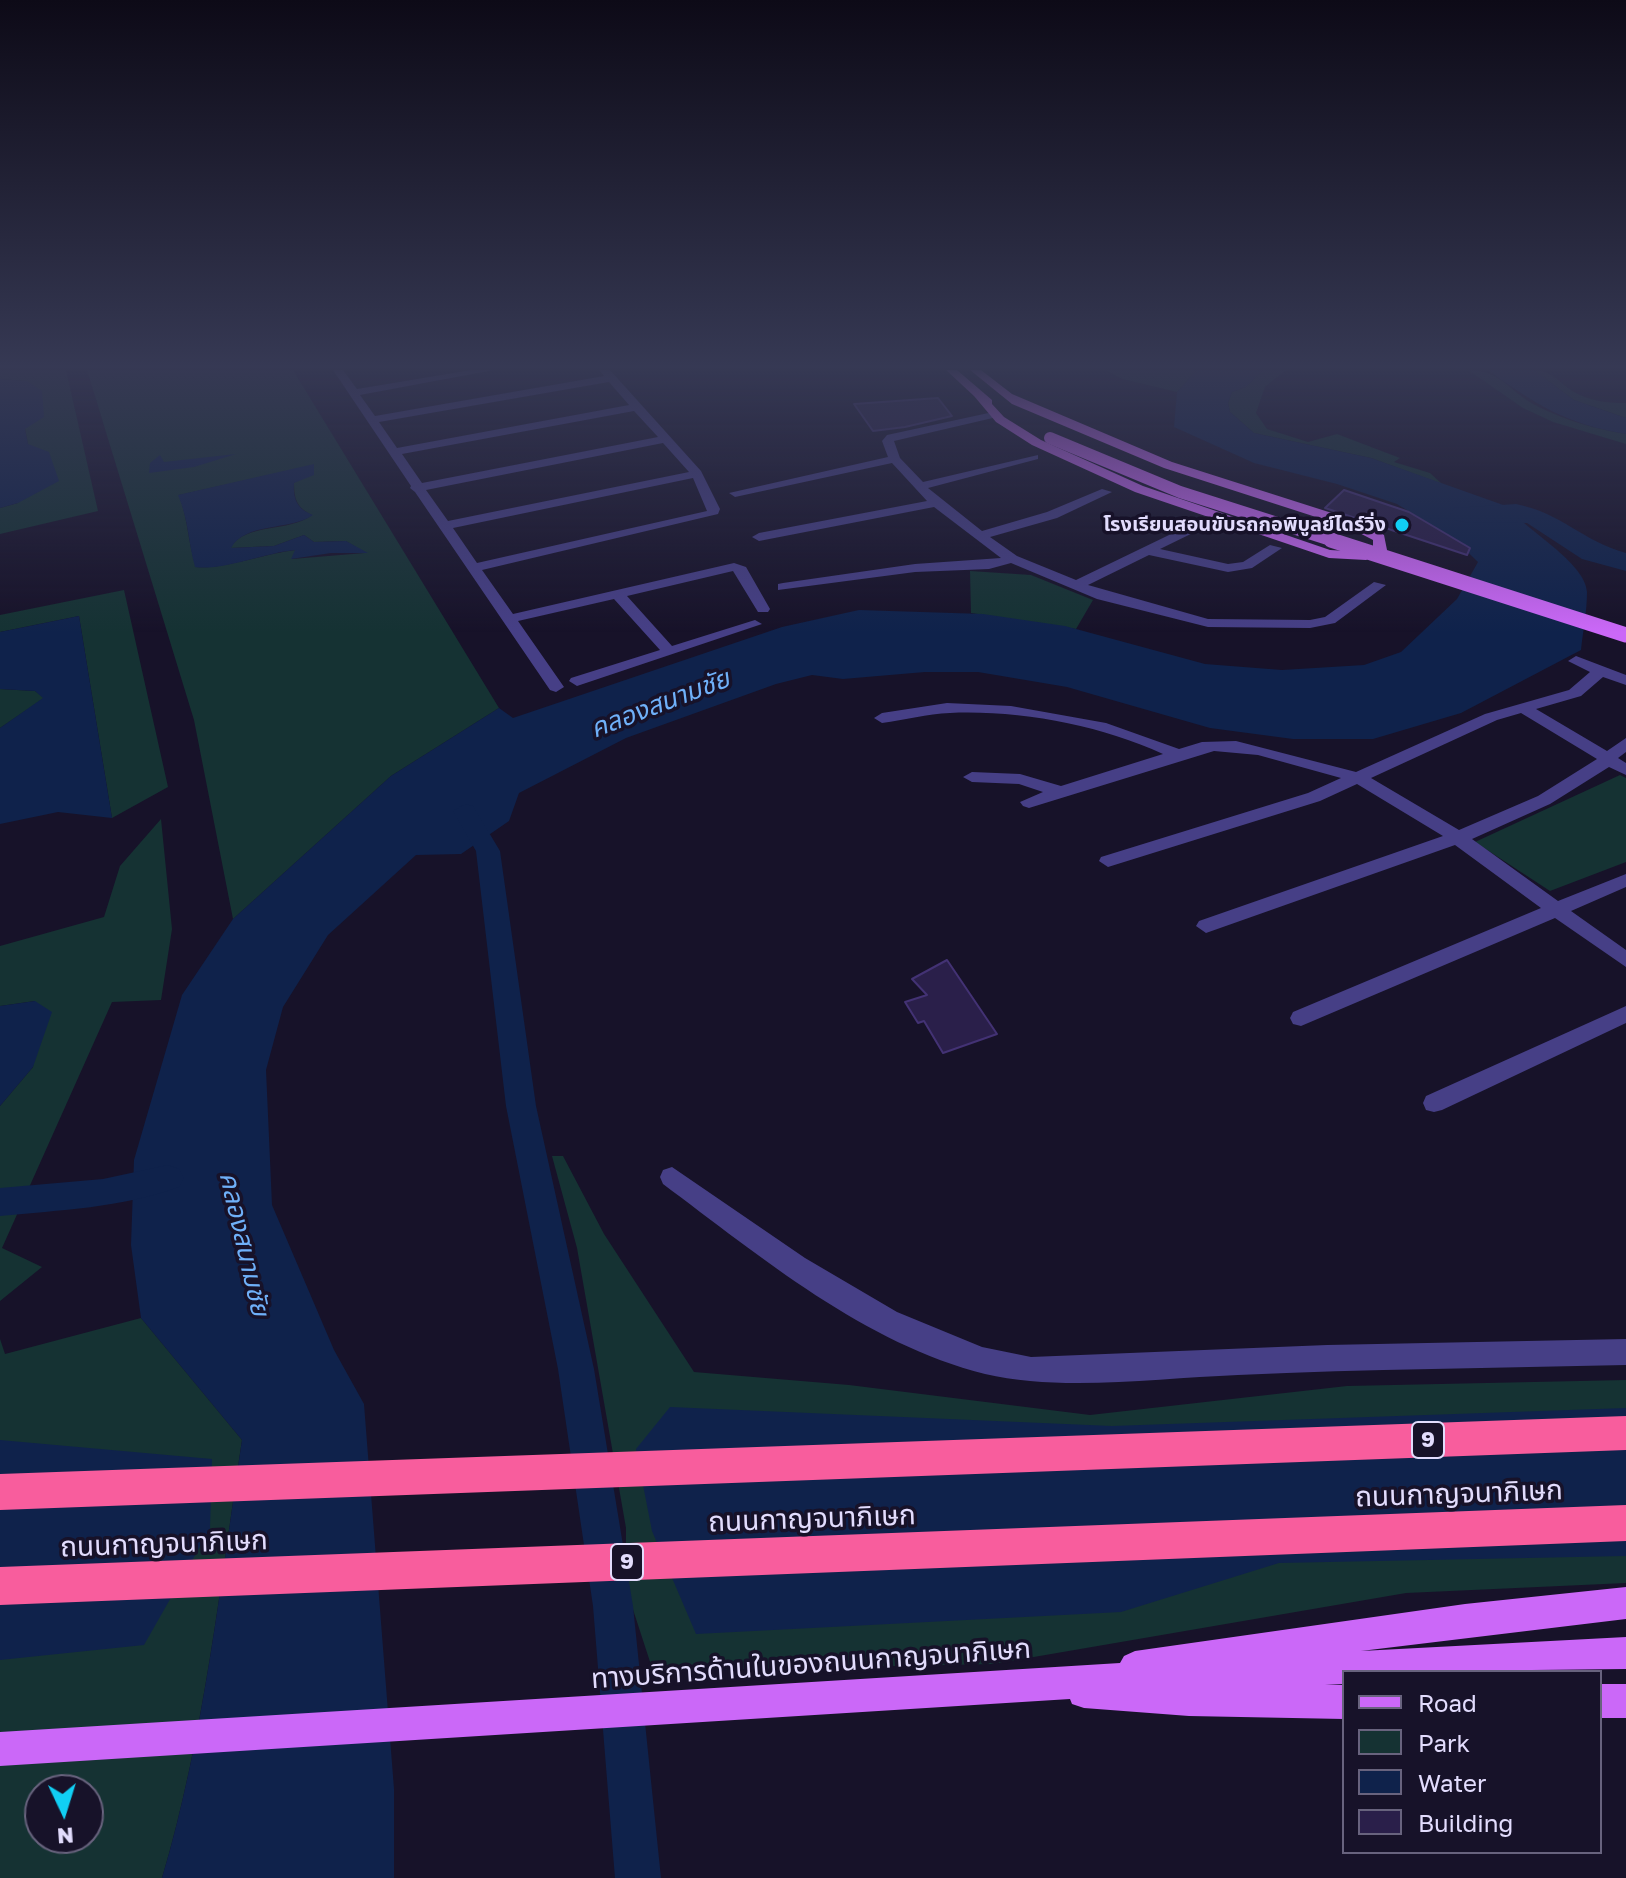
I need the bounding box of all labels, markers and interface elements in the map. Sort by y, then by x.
place label: โรงเรียนสอนขับรถกอพิบูลย์ไดร์วิ่ง [1103,513,1386,537]
marker: โรงเรียนสอนขับรถกอพิบูลย์ไดร์วิ่ง [1393,516,1411,534]
water label: คลองสนามชัย [586,663,734,745]
water label: คลองสนามชัย [212,1169,276,1319]
road number: 9 [1412,1422,1444,1458]
street label: ถนนกาญจนาภิเษก [1355,1474,1563,1514]
street label: ถนนกาญจนาภิเษก [708,1499,916,1539]
street label: ถนนกาญจนาภิเษก [60,1524,268,1564]
road number: 9 [611,1544,643,1580]
street label: ทางบริการด้านในของถนนกาญจนาภิเษก [590,1632,1032,1696]
legend [1342,1670,1602,1854]
text: Road [1418,1688,1477,1717]
text: Park [1418,1728,1470,1757]
text: Water [1418,1768,1486,1797]
north arrow [24,1774,104,1854]
text: Building [1418,1808,1513,1837]
text: N [56,1822,75,1850]

